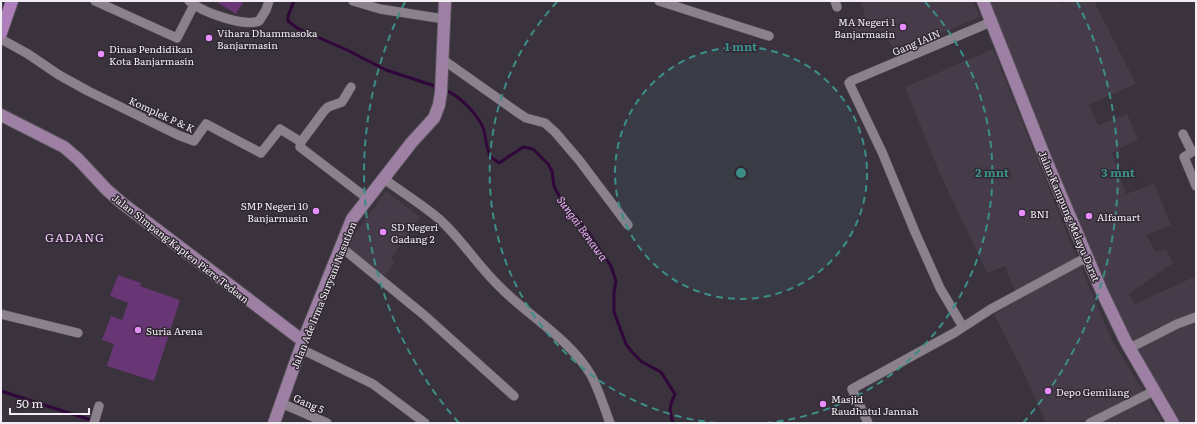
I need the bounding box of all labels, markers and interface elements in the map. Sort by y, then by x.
place label: MA Negeri 1 Banjarmasin [834,14,895,41]
marker: MA Negeri 1 Banjarmasin [898,22,908,32]
place label: Vihara Dhammasoka Banjarmasin [217,25,318,52]
street label: Gang IAIN [890,25,942,59]
marker: Vihara Dhammasoka Banjarmasin [204,33,214,43]
text: 1 mnt [725,37,758,55]
place label: Dinas Pendidikan Kota Banjarmasin [109,41,195,68]
marker: Dinas Pendidikan Kota Banjarmasin [96,49,106,59]
street label: Komplek P & K [127,92,198,136]
street label: Jalan Kampung Melayu Darat [1036,148,1104,284]
text: 2 mnt [975,163,1010,181]
text: 3 mnt [1101,163,1136,181]
centre of rings [734,166,748,180]
street label: Jalan Simpang Kapten Piere Tedean [109,190,253,306]
water label: Sungai Benawa [554,192,613,264]
place label: SMP Negeri 10 Banjarmasin [241,198,308,225]
marker: SMP Negeri 10 Banjarmasin [311,206,321,216]
place label: BNI [1030,206,1049,221]
marker: BNI [1017,208,1027,218]
place label: Alfamart [1097,209,1141,224]
marker: Alfamart [1084,211,1094,221]
street label: Jalan Ade Irma Suryani Nasution [287,219,360,371]
place label: SD Negeri Gadang 2 [391,219,439,246]
marker: SD Negeri Gadang 2 [378,227,388,237]
district label: GADANG [45,228,105,246]
place label: Suria Arena [146,323,203,338]
marker: Suria Arena [133,325,143,335]
place label: Depo Gemilang [1056,384,1130,399]
marker: Depo Gemilang [1043,386,1053,396]
scale bar [10,390,89,416]
street label: Gang 5 [291,390,327,416]
place label: Masjid Raudhatul Jannah [831,391,919,418]
text: 50 m [16,394,43,412]
marker: Masjid Raudhatul Jannah [818,399,828,409]

